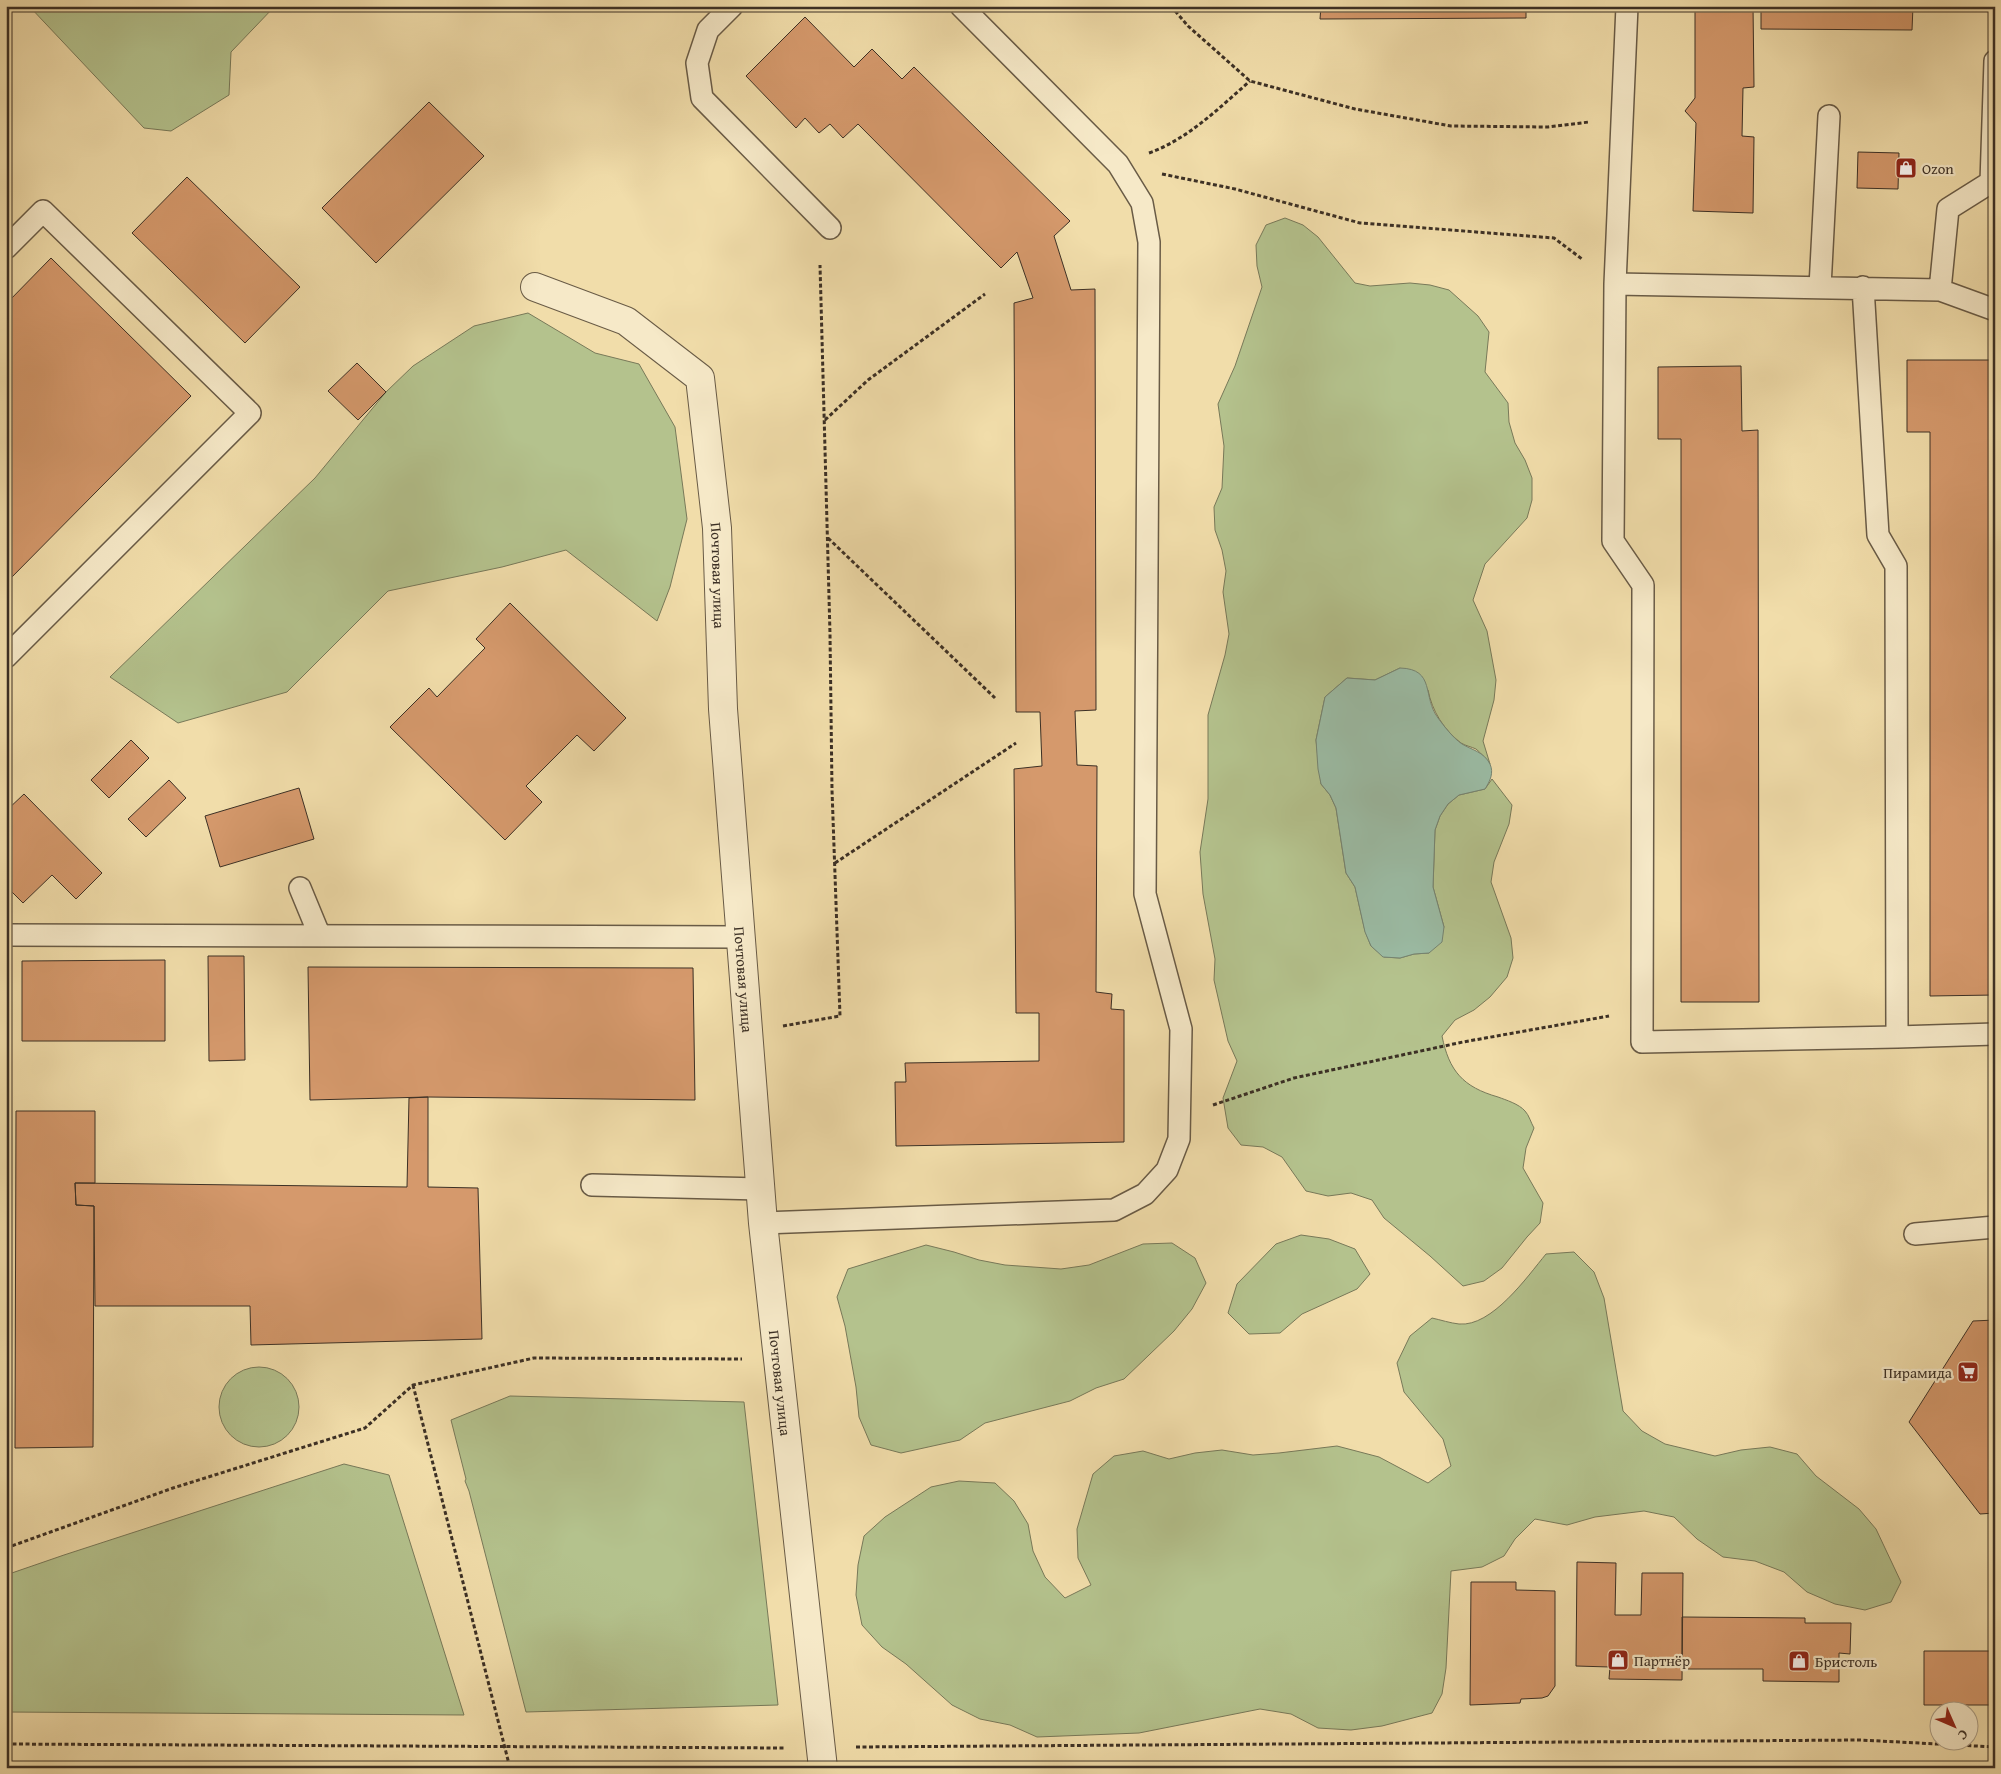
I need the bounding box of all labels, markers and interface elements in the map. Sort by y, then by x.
shop icon: Ozon [1894,156,1918,180]
place label: Ozon [1922,158,1954,179]
street label: Почтовая улица [706,521,731,630]
street label: Почтовая улица [729,926,759,1034]
street label: Почтовая улица [764,1329,797,1438]
supermarket icon: Пирамида [1956,1360,1980,1384]
place label: Пирамида [1883,1362,1953,1383]
shop icon: Партнёр [1606,1648,1630,1672]
shop icon: Бристоль [1787,1649,1811,1673]
place label: Партнёр [1634,1650,1690,1671]
place label: Бристоль [1815,1651,1877,1672]
north arrow [1928,1702,1978,1752]
text: С [1953,1725,1973,1745]

